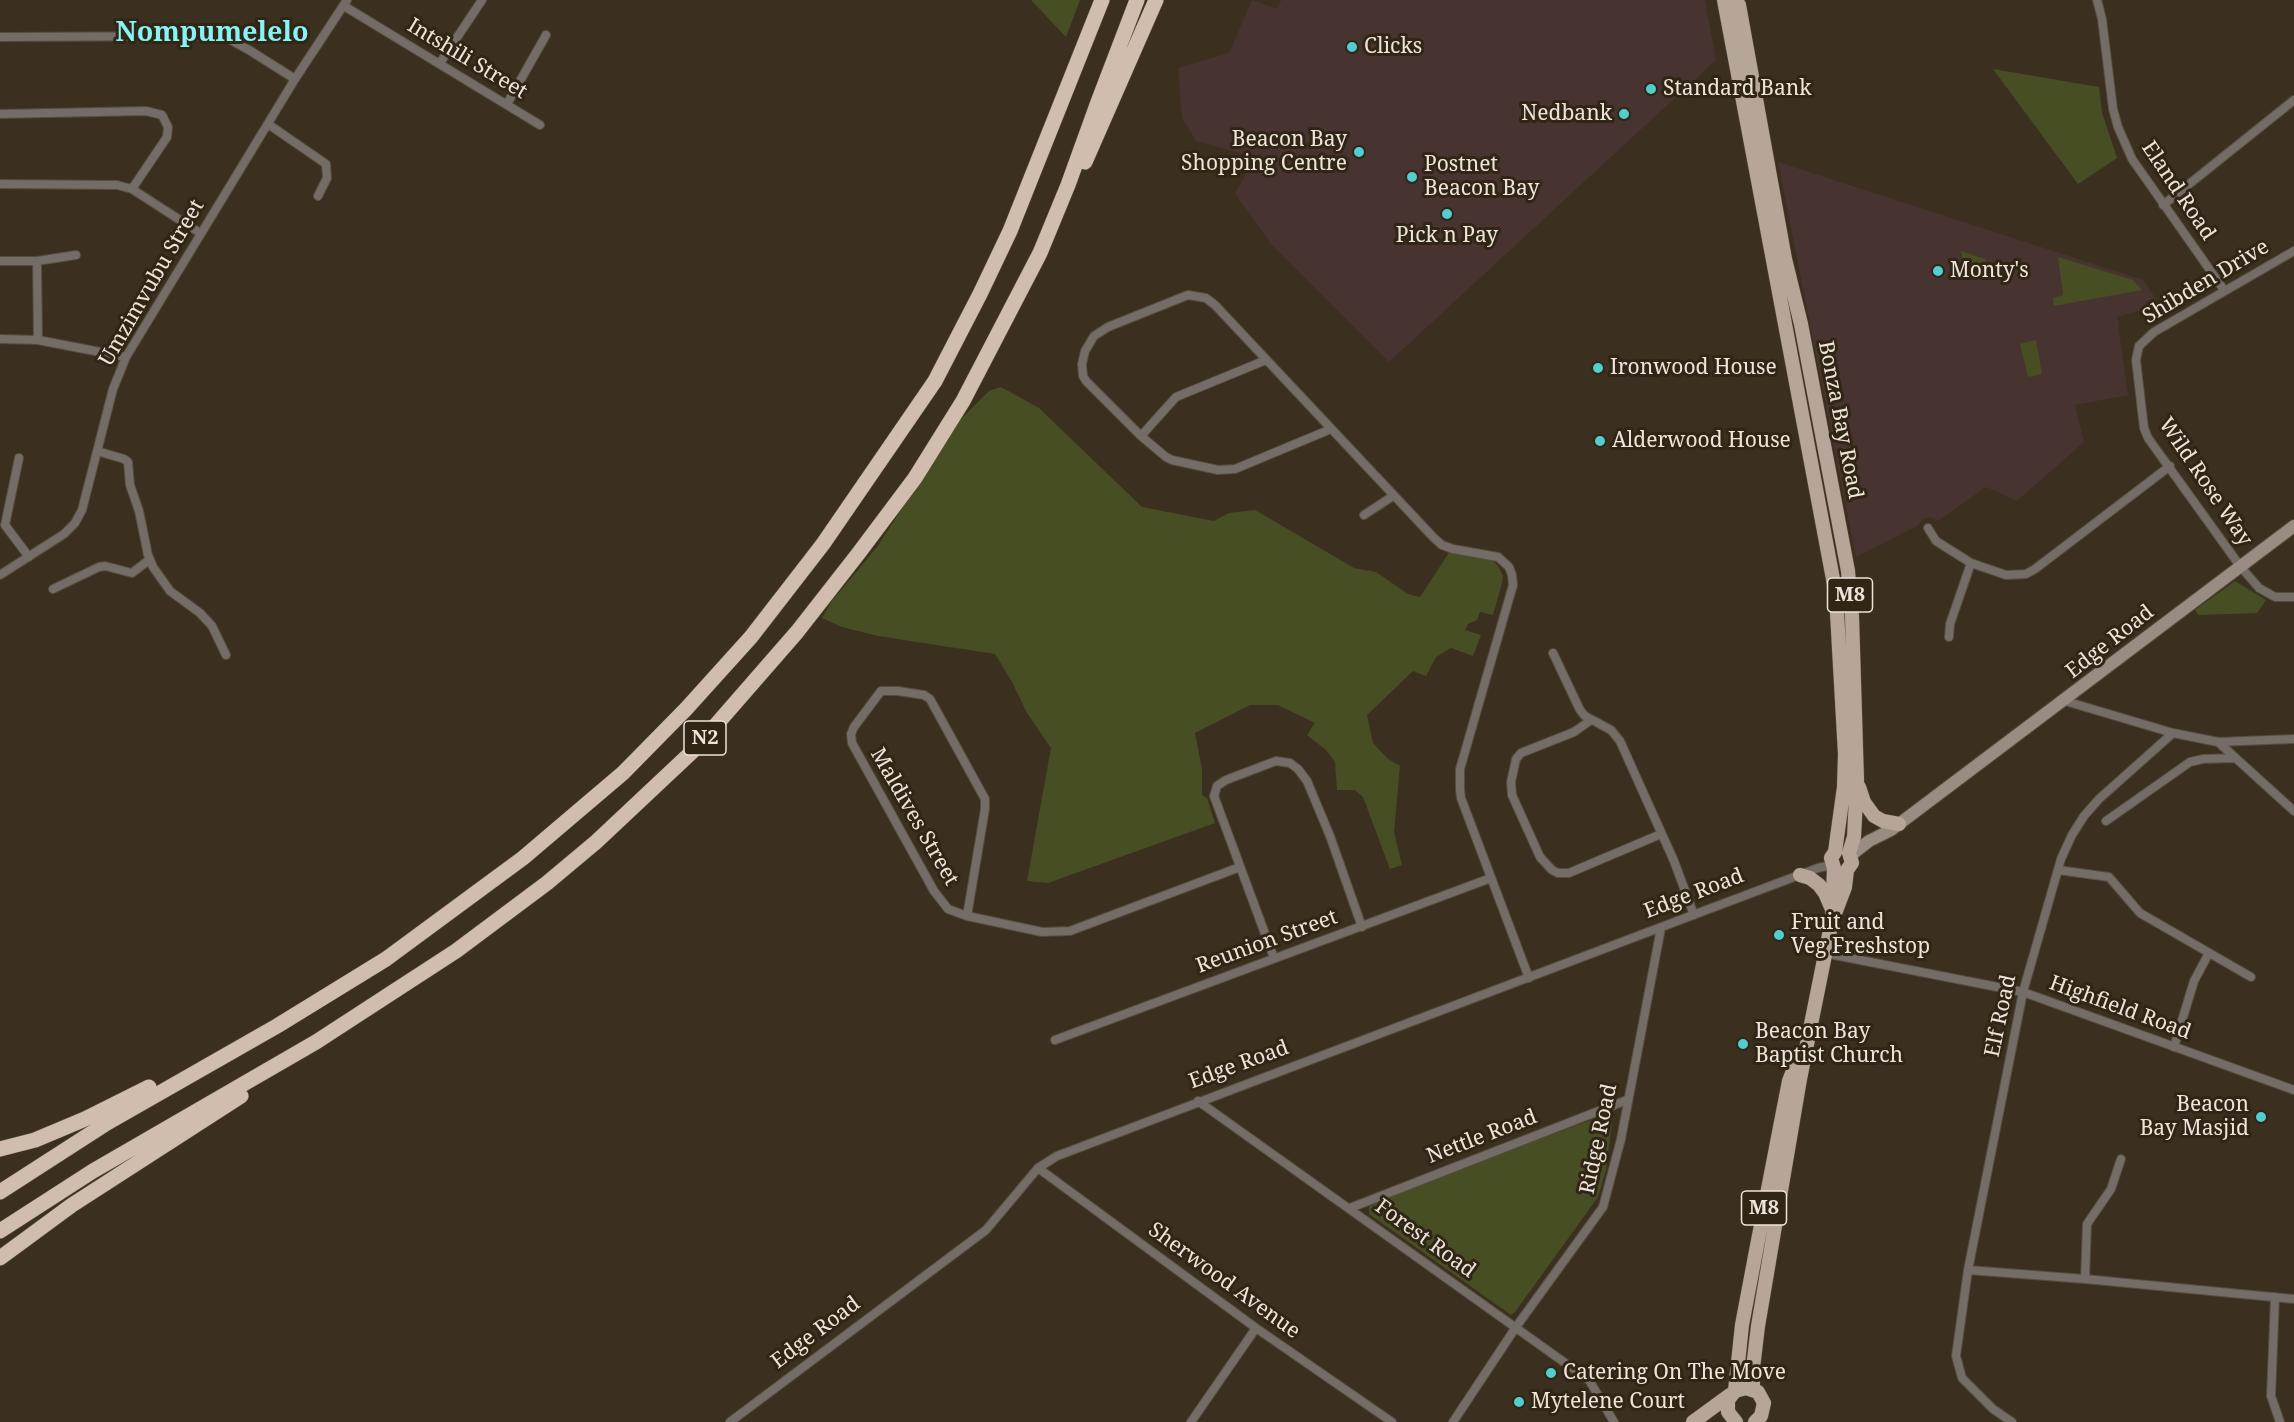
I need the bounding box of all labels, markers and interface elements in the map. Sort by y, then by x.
street label: Intshili Street [402,13,532,105]
district label: Nompumelelo [116,17,308,49]
place label: Clicks [1364,34,1422,60]
marker: Clicks [1345,40,1359,54]
place label: Standard Bank [1663,76,1812,102]
marker: Standard Bank [1644,82,1658,96]
place label: Nedbank [1521,101,1612,127]
marker: Nedbank [1617,107,1631,121]
place label: Beacon Bay Shopping Centre [1181,127,1347,177]
street label: Eland Road [2136,137,2220,245]
marker: Beacon Bay Shopping Centre [1352,145,1366,159]
place label: Postnet Beacon Bay [1424,152,1539,202]
marker: Postnet Beacon Bay [1405,170,1419,184]
street label: Umzimvubu Street [94,195,210,371]
marker: Pick n Pay [1440,207,1454,221]
place label: Pick n Pay [1396,223,1498,249]
street label: Shibden Drive [2138,234,2274,330]
place label: Monty's [1950,258,2029,284]
marker: Monty's [1931,264,1945,278]
street label: Bonza Bay Road [1812,339,1868,501]
place label: Ironwood House [1610,355,1777,381]
marker: Ironwood House [1591,361,1605,375]
street label: Wild Rose Way [2153,413,2257,551]
place label: Alderwood House [1612,428,1791,454]
marker: Alderwood House [1593,434,1607,448]
road number: M8 [1828,578,1872,612]
street label: Edge Road [2061,600,2159,684]
road number: N2 [684,721,726,755]
street label: Maldives Street [864,744,964,890]
street label: Edge Road [1641,863,1747,925]
street label: Reunion Street [1193,905,1341,979]
place label: Fruit and Veg Freshstop [1791,910,1930,960]
marker: Fruit and Veg Freshstop [1772,928,1786,942]
street label: Highfield Road [2046,971,2194,1045]
street label: Elf Road [1980,973,2022,1059]
place label: Beacon Bay Baptist Church [1755,1019,1903,1069]
street label: Edge Road [1186,1035,1292,1095]
marker: Beacon Bay Baptist Church [1736,1037,1750,1051]
street label: Ridge Road [1575,1082,1623,1196]
place label: Beacon Bay Masjid [2140,1092,2249,1142]
street label: Nettle Road [1423,1104,1541,1170]
marker: Beacon Bay Masjid [2254,1110,2268,1124]
road number: M8 [1742,1191,1786,1225]
street label: Forest Road [1370,1194,1480,1284]
street label: Sherwood Avenue [1143,1217,1305,1345]
street label: Edge Road [767,1291,865,1375]
place label: Catering On The Move [1563,1360,1786,1386]
marker: Catering On The Move [1544,1366,1558,1380]
place label: Mytelene Court [1531,1389,1685,1415]
marker: Mytelene Court [1512,1395,1526,1409]

